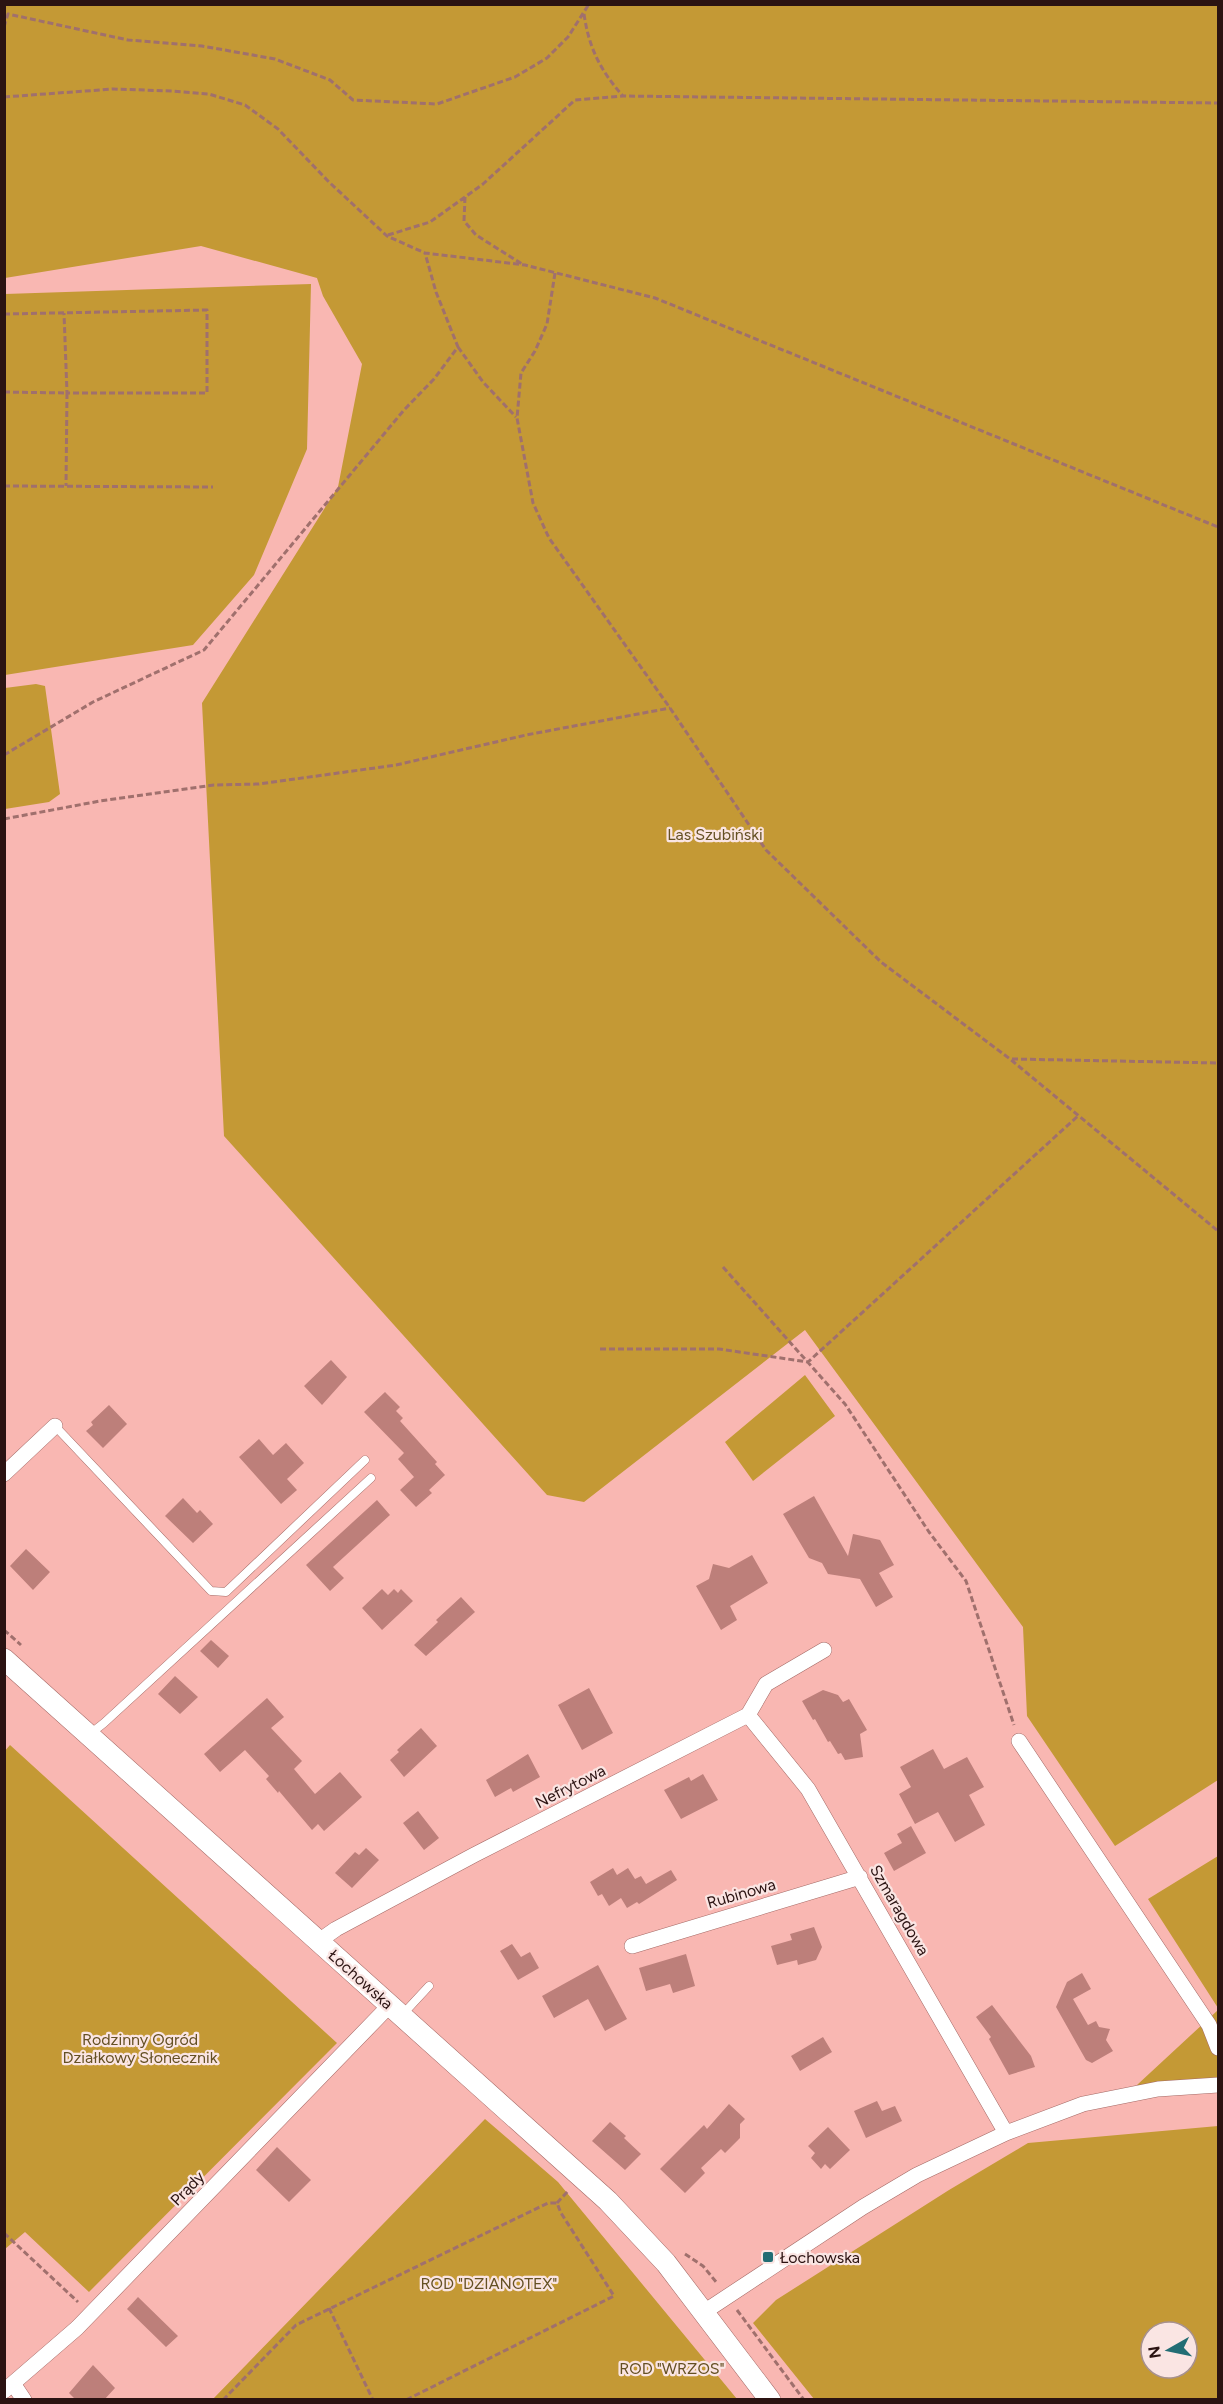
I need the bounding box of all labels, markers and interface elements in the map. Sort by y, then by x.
park label: Las Szubiński [667,825,763,844]
street label: Nefrytowa [532,1761,609,1812]
street label: Szmaragdowa [866,1862,933,1959]
street label: Rubinowa [705,1875,778,1912]
street label: Łochowska [325,1946,397,2013]
park label: Rodzinny Ogród Działkowy Słonecznik [62,2030,218,2067]
street label: Prądy [166,2167,209,2210]
place label: Łochowska [780,2248,860,2267]
marker: Łochowska [761,2250,775,2264]
park label: ROD "DZIANOTEX" [421,2274,557,2293]
north arrow [1139,2320,1199,2380]
text: N [1144,2345,1165,2360]
park label: ROD "WRZOS" [619,2359,725,2378]

